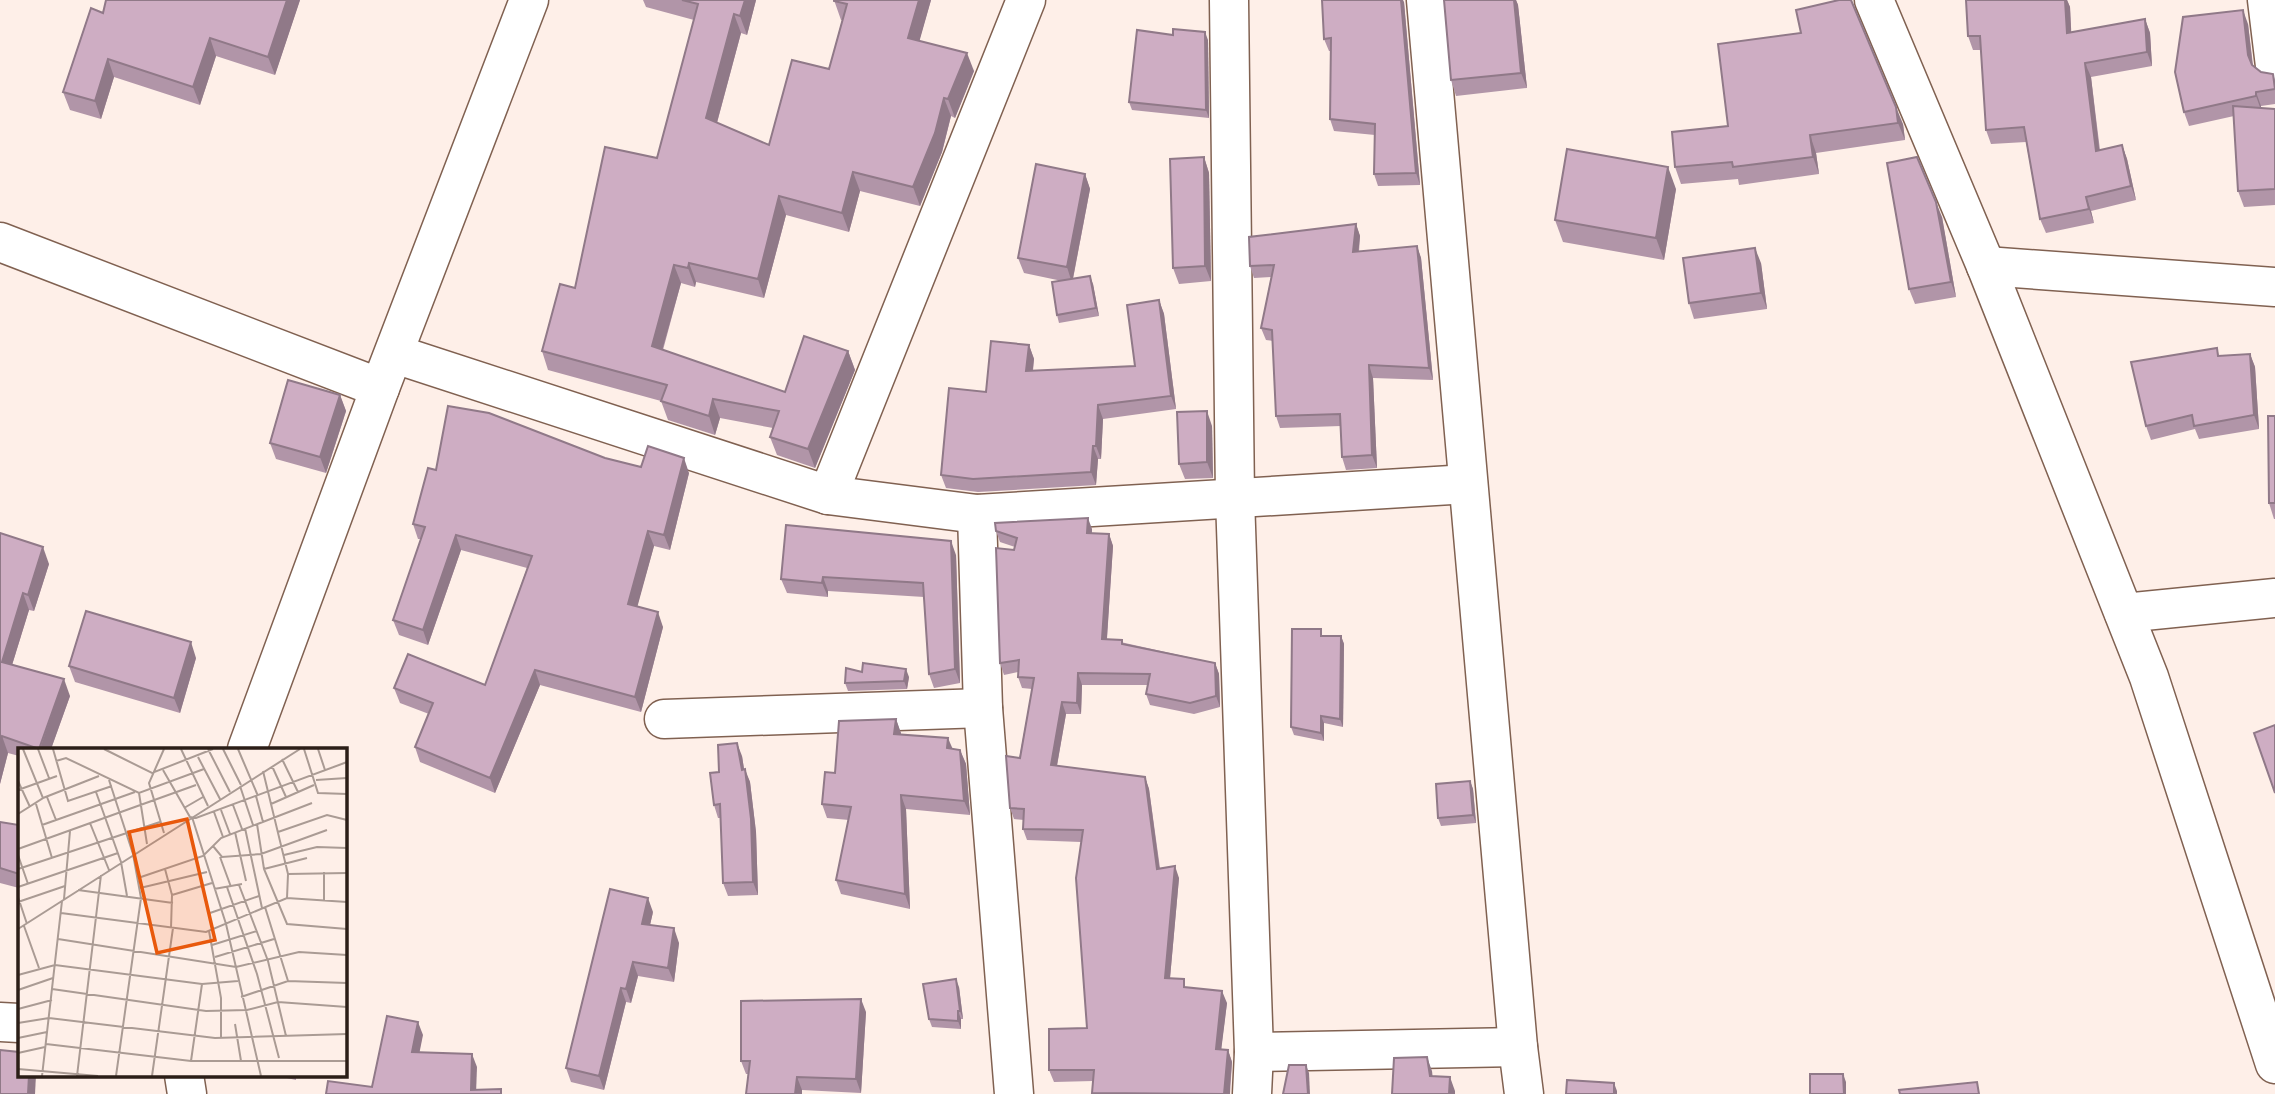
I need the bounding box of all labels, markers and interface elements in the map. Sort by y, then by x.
inset map [18,748,346,1076]

